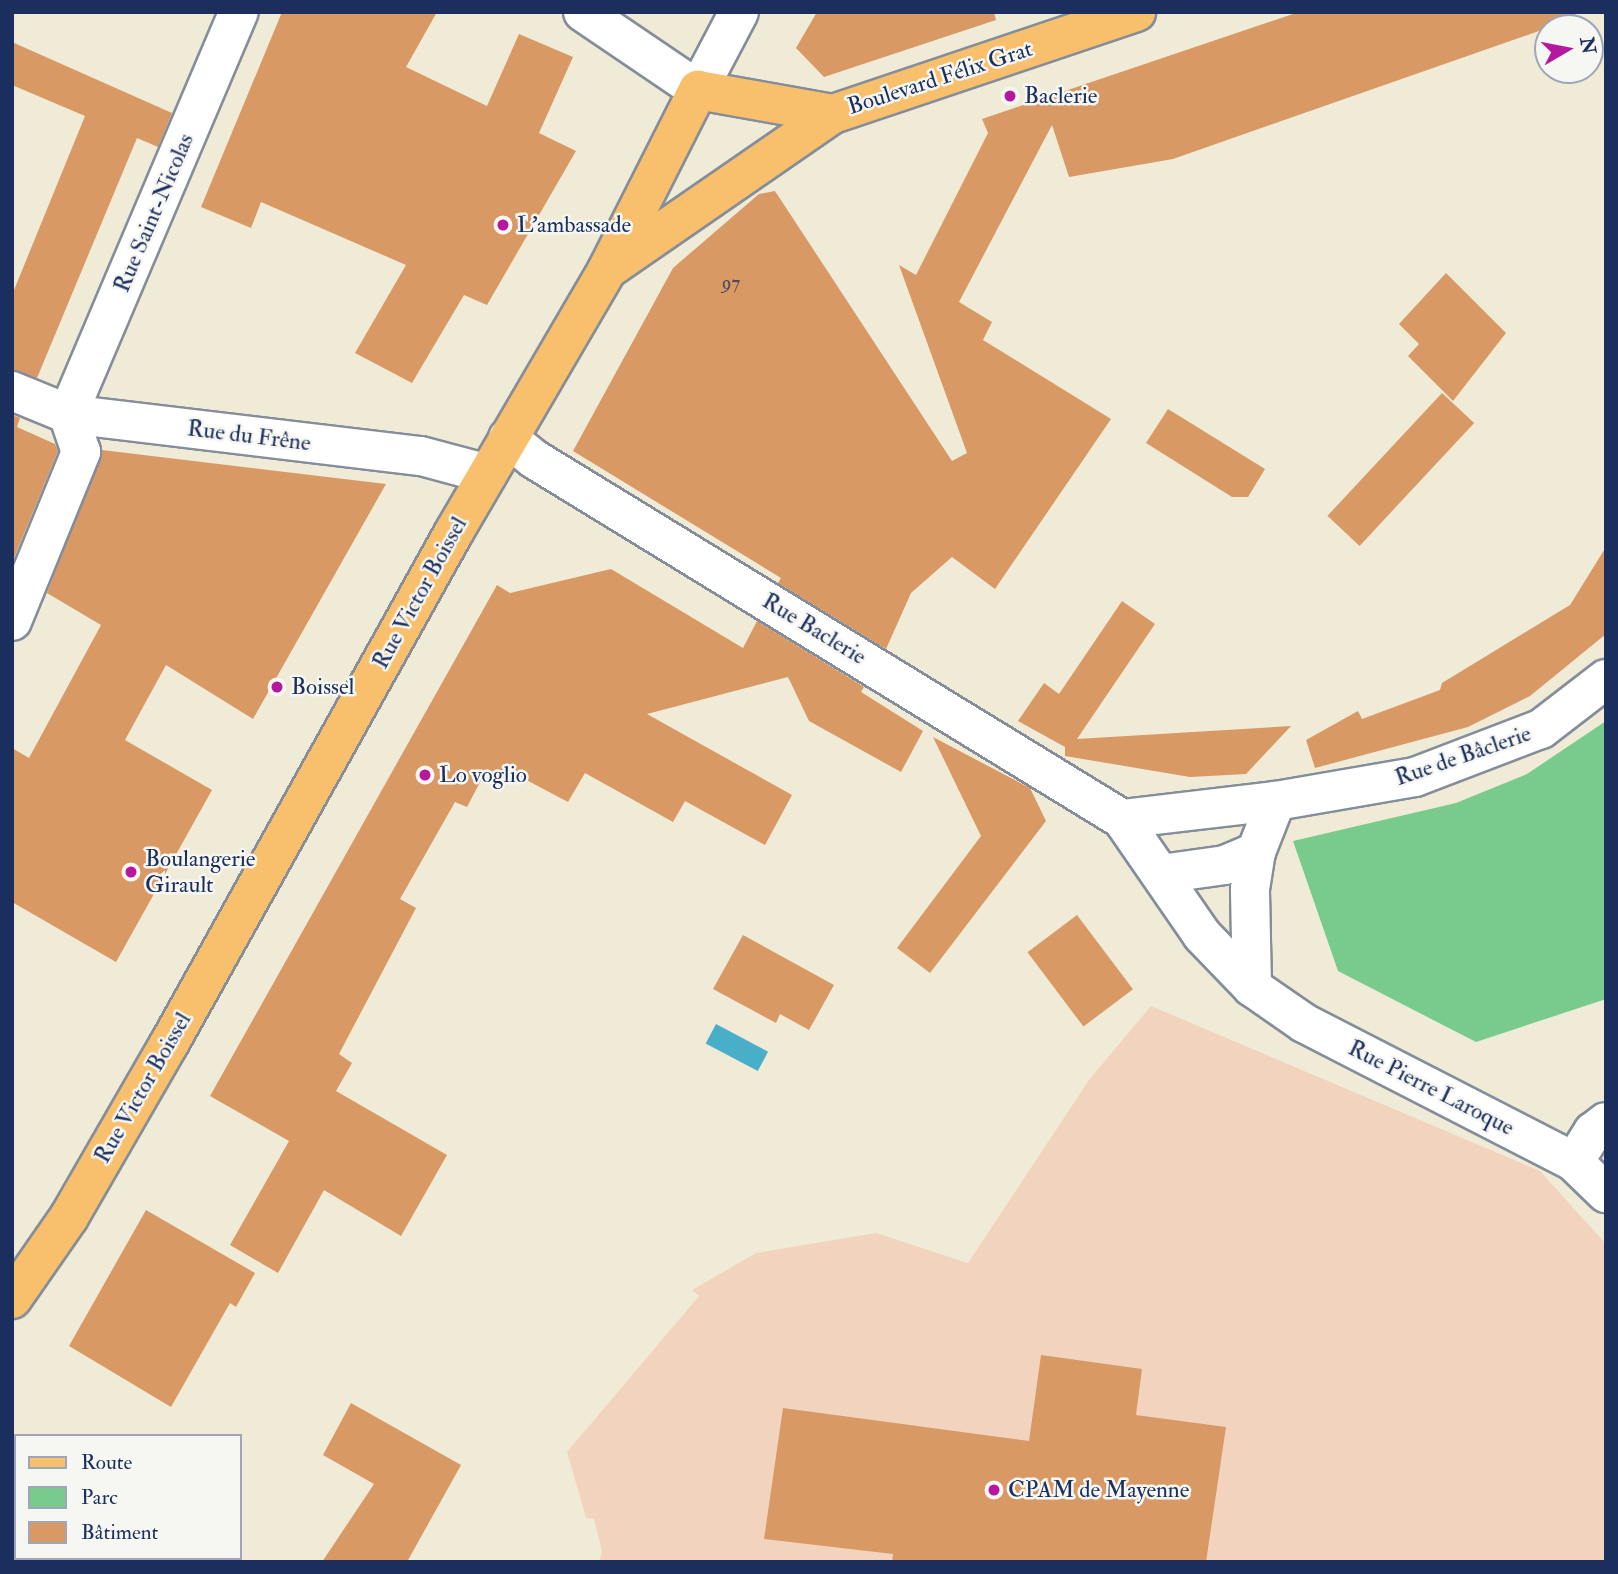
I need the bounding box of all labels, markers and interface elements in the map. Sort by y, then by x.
north arrow [1534,14,1604,84]
street label: Boulevard Félix Grat [844,35,1036,121]
text: N [1574,35,1601,56]
place label: Baclerie [1024,82,1097,110]
marker: Baclerie [1002,88,1018,104]
street label: Rue Saint-Nicolas [108,130,200,296]
place label: L'ambassade [517,211,631,239]
marker: L'ambassade [495,217,511,233]
house number: 97 [722,273,740,295]
street label: Rue du Frêne [186,415,312,457]
street label: Rue Victor Boissel [367,512,473,674]
street label: Rue Baclerie [757,587,871,671]
place label: Boissel [291,673,354,701]
marker: Boissel [269,679,285,695]
street label: Rue de Bâclerie [1391,720,1535,792]
place label: Lo voglio [439,761,527,789]
marker: Lo voglio [417,767,433,783]
place label: Boulangerie Girault [145,845,255,899]
marker: Boulangerie Girault [123,864,139,880]
street label: Rue Victor Boissel [89,1008,197,1168]
street label: Rue Pierre Laroque [1344,1034,1518,1142]
legend [14,1434,242,1560]
text: Route [81,1449,132,1476]
place label: CPAM de Mayenne [1008,1476,1189,1504]
marker: CPAM de Mayenne [986,1482,1002,1498]
text: Parc [81,1484,118,1511]
text: Bâtiment [81,1519,158,1546]

